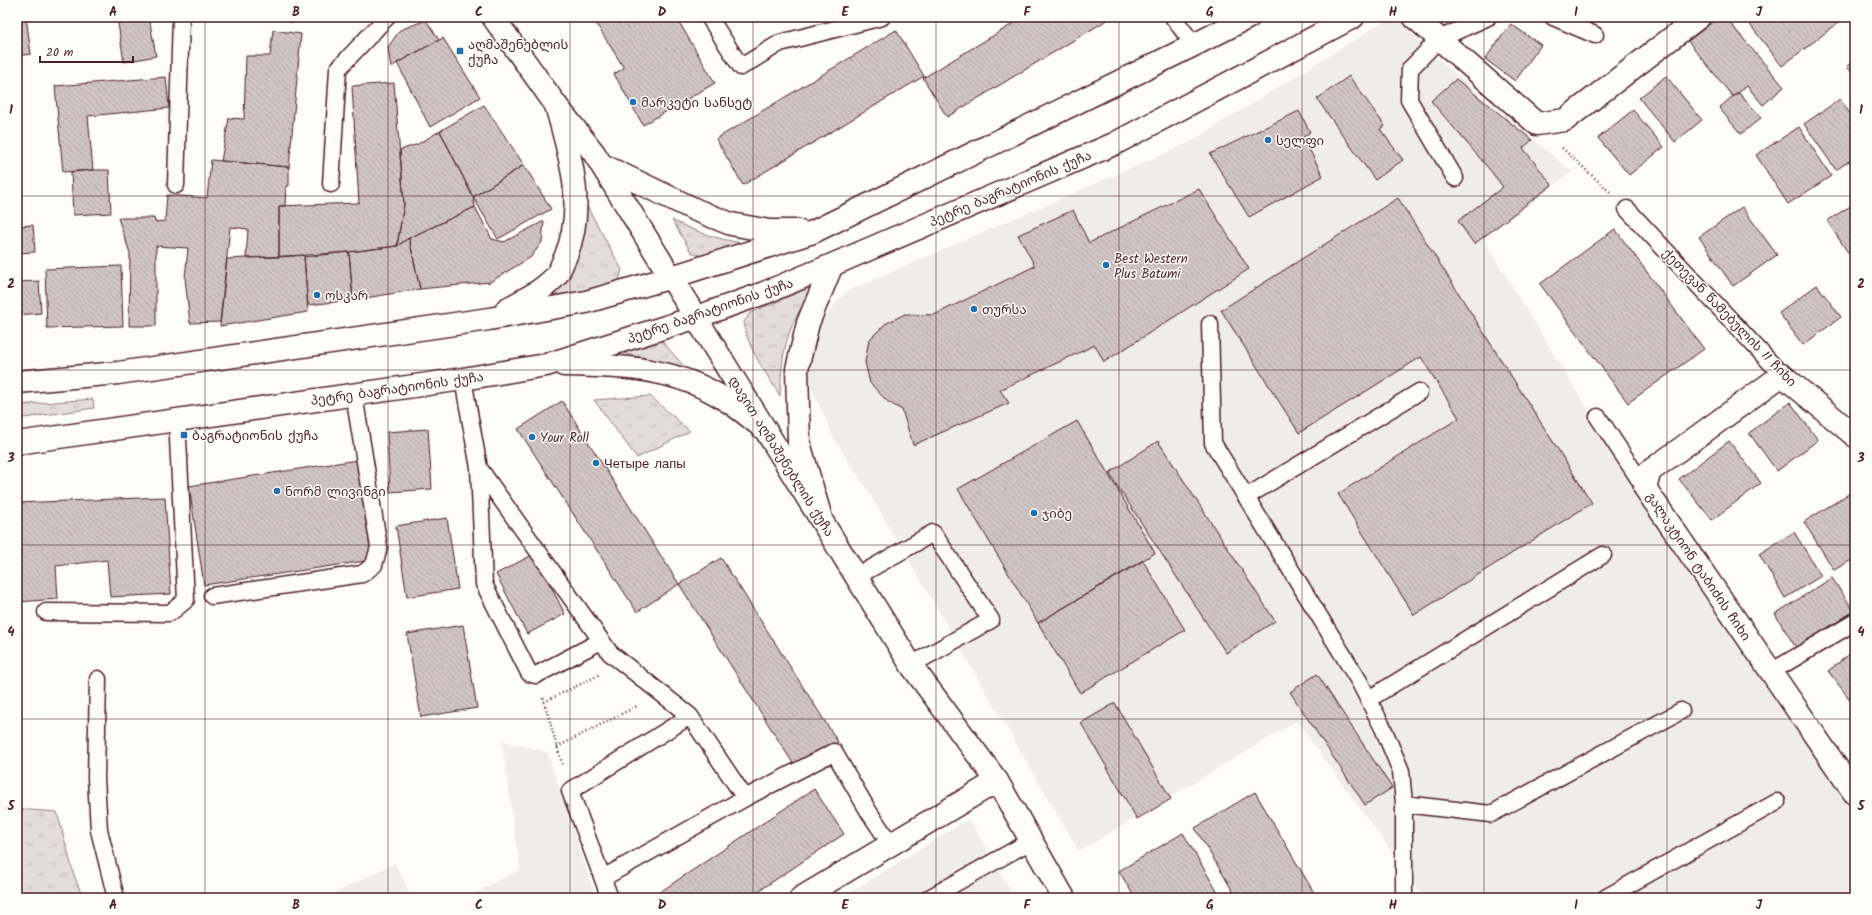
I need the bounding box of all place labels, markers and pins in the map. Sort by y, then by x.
place label: აღმაშენებლის ქუჩა [468,35,569,71]
marker: აღმაშენებლის ქუჩა [455,46,465,56]
place label: მარკეტი სანსეტ [641,93,752,114]
marker: მარკეტი სანსეტ [628,97,638,107]
place label: სელფი [1276,131,1324,152]
marker: სელფი [1263,135,1273,145]
place label: Best Western Plus Batumi [1114,249,1188,285]
marker: Best Western Plus Batumi [1101,260,1111,270]
place label: ოსკარ [325,286,368,307]
marker: ოსკარ [312,290,322,300]
place label: თურსა [982,300,1027,321]
marker: თურსა [969,304,979,314]
place label: ბაგრატიონის ქუჩა [192,426,318,447]
place label: Your Roll [540,428,589,449]
marker: ბაგრატიონის ქუჩა [179,430,189,440]
marker: Your Roll [527,432,537,442]
place label: Четыре лапы [604,454,686,475]
marker: Четыре лапы [591,458,601,468]
place label: ნორმ ლივინგი [285,482,386,503]
marker: ნორმ ლივინგი [272,486,282,496]
place label: ჯიბე [1042,504,1072,525]
marker: ჯიბე [1029,508,1039,518]

